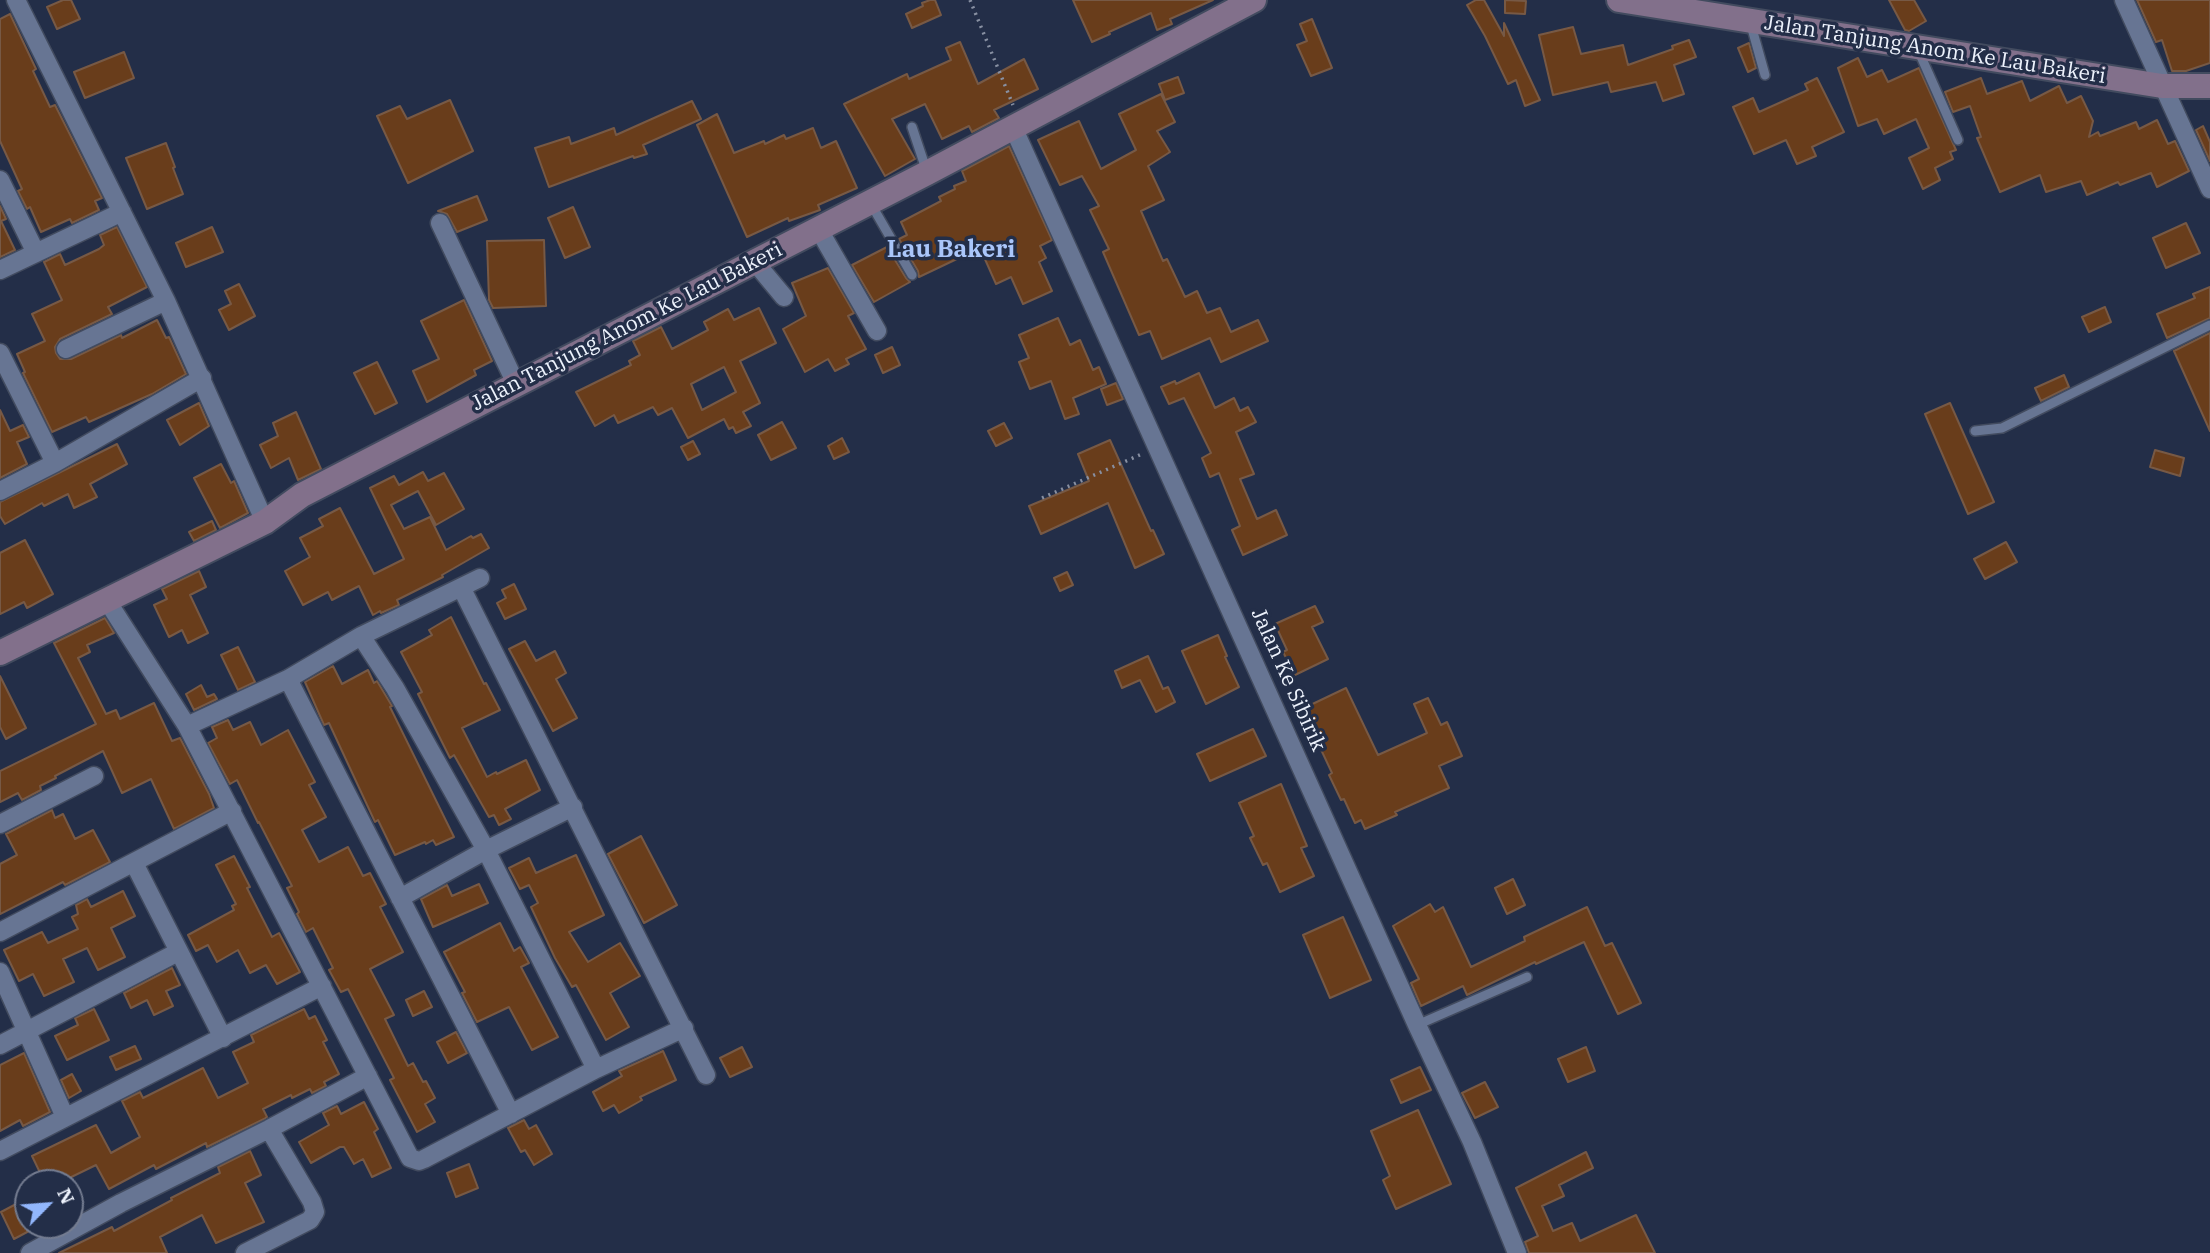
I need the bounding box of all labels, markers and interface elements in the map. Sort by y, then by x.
street label: Jalan Tanjung Anom Ke Lau Bakeri [1763,11,2107,89]
district label: Lau Bakeri [887,236,1015,264]
street label: Jalan Tanjung Anom Ke Lau Bakeri [467,237,787,417]
street label: Jalan Ke Sibirik [1245,605,1331,755]
north arrow [14,1169,84,1239]
text: N [52,1184,80,1208]

